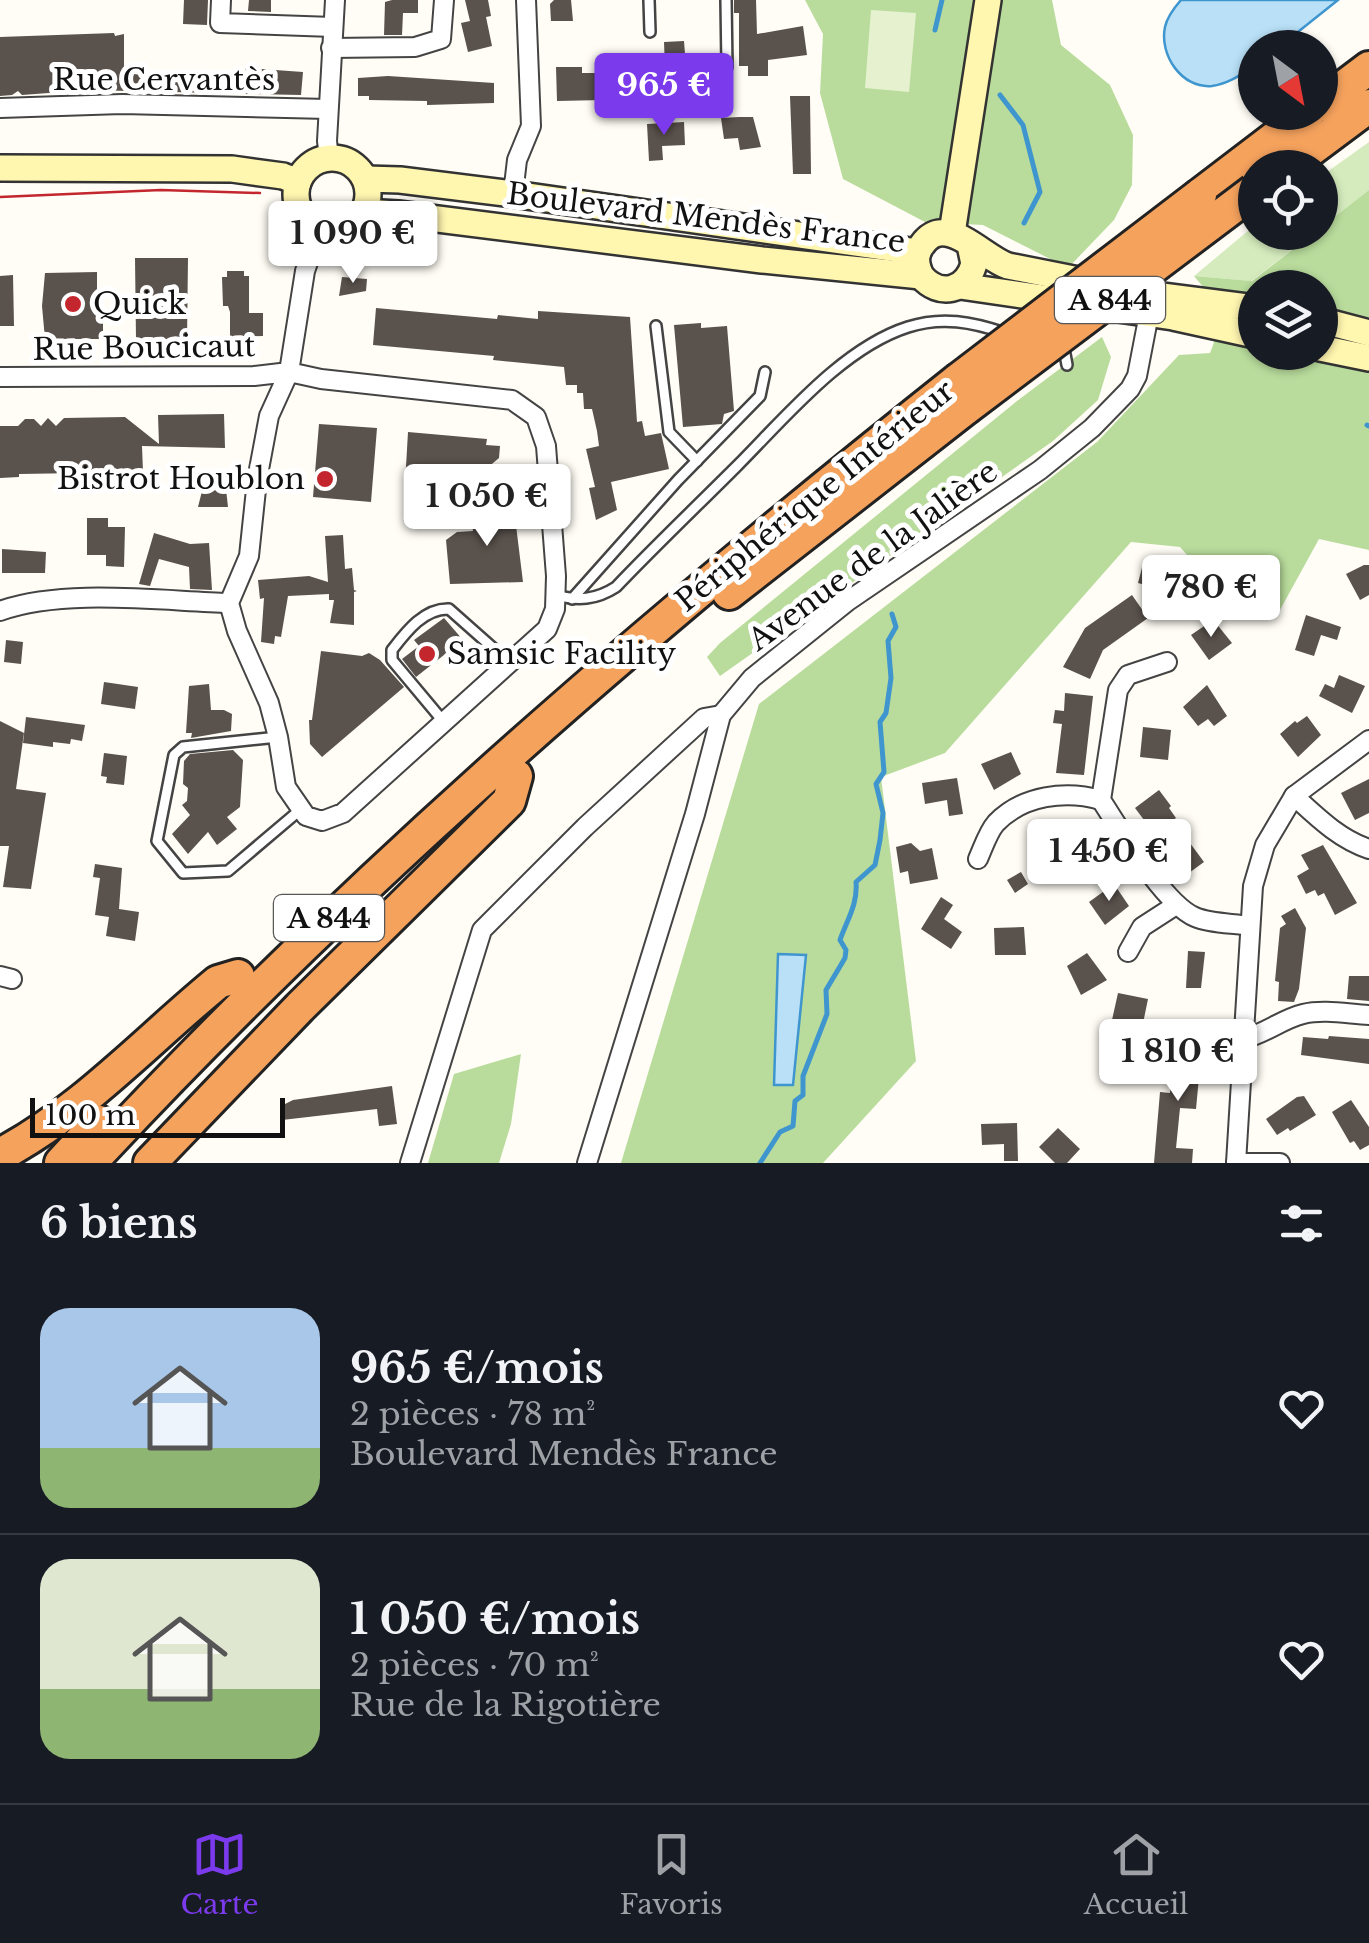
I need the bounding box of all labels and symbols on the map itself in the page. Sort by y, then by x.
north arrow [1238,30,1338,130]
pin: 965 € [594,53,734,138]
street label: Rue Cervantès [53,61,275,98]
street label: Boulevard Mendès France [505,175,907,260]
pin: 1 090 € [261,201,445,286]
road number: A 844 [1055,277,1165,323]
place label: Quick [93,285,187,322]
marker: Quick [62,293,84,315]
street label: Rue Boucicaut [32,327,256,368]
street label: Périphérique Intérieur [668,371,962,619]
street label: Avenue de la Jalière [740,453,1005,659]
place label: Bistrot Houblon [57,460,305,497]
pin: 1 050 € [395,464,579,549]
marker: Bistrot Houblon [314,468,336,490]
pin: 780 € [1141,555,1281,640]
place label: Samsic Facility [447,635,676,672]
marker: Samsic Facility [416,643,438,665]
pin: 1 450 € [1017,819,1201,904]
road number: A 844 [274,895,384,941]
pin: 1 810 € [1086,1019,1270,1104]
scale bar [30,1093,285,1138]

